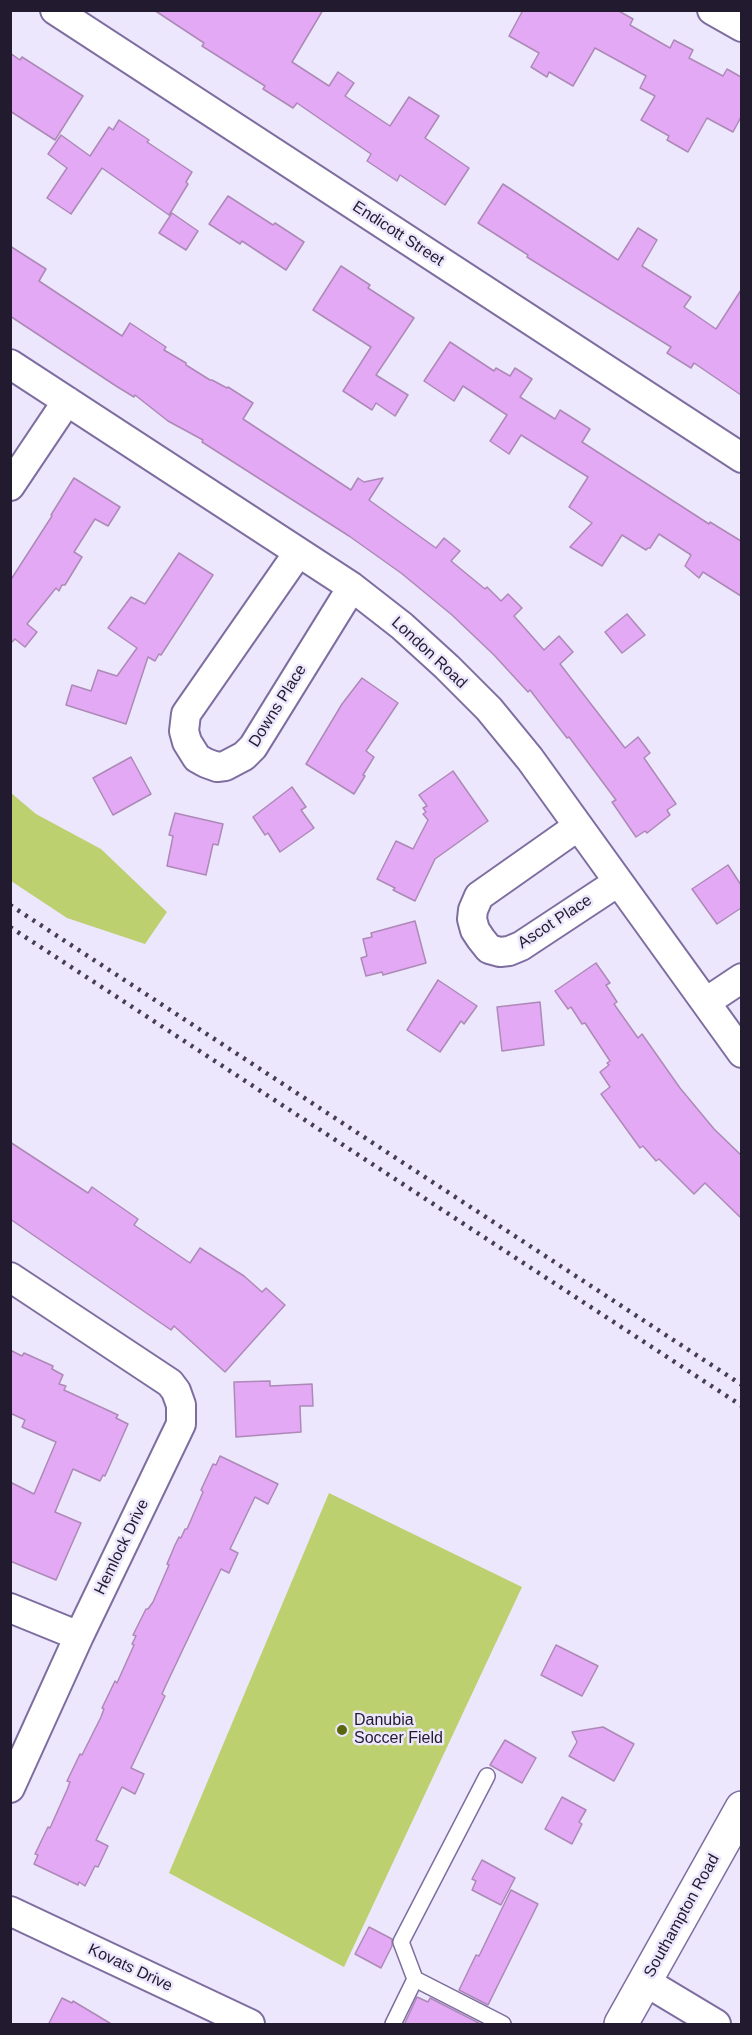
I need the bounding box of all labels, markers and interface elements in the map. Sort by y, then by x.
street label: Endicott Street [349,197,447,271]
street label: London Road [387,613,471,693]
street label: Downs Place [245,661,311,751]
street label: Ascot Place [514,891,596,953]
street label: Hemlock Drive [91,1496,153,1598]
place label: Danubia Soccer Field [354,1711,443,1749]
marker: Danubia Soccer Field [335,1723,349,1737]
street label: Southampton Road [640,1851,724,1981]
street label: Kovats Drive [85,1940,175,1996]

